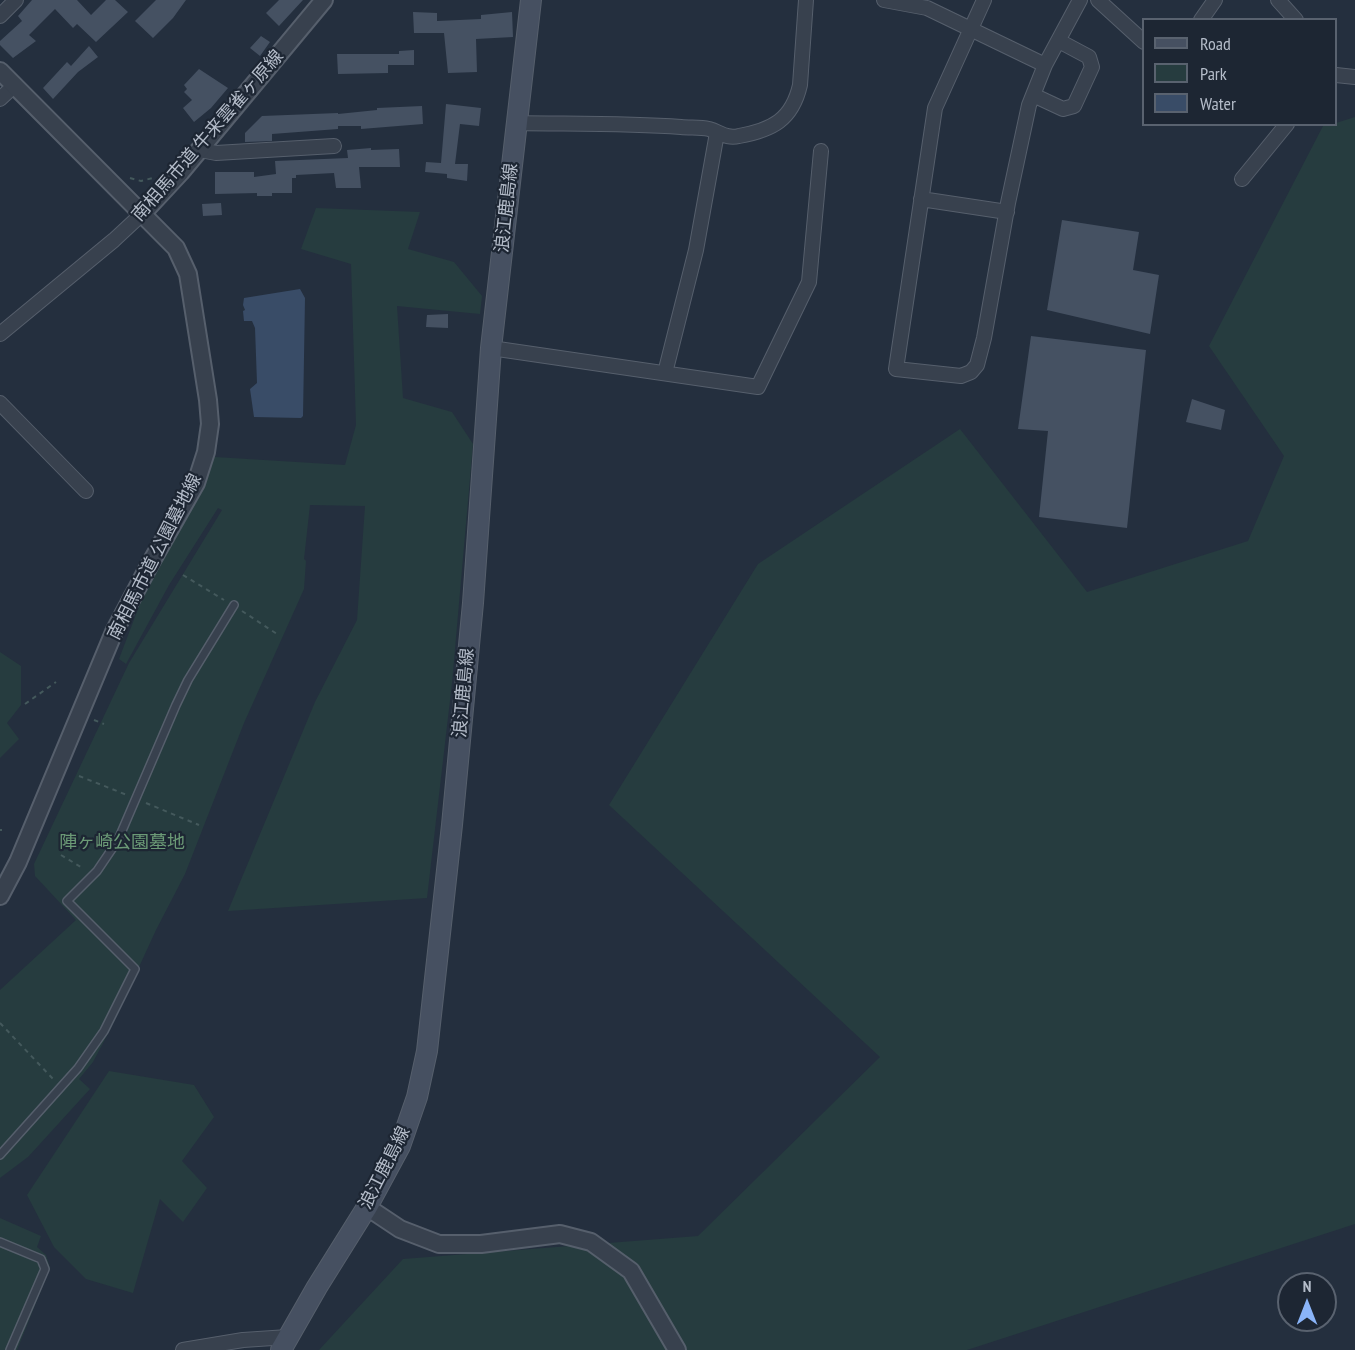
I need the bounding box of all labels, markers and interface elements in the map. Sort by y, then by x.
legend [1142,18,1337,126]
text: Road [1200,32,1231,55]
street label: 南相馬市道 牛来雲雀ヶ原線 [128,46,288,226]
text: Park [1200,62,1227,85]
text: Water [1200,92,1236,115]
street label: 浪江鹿島線 [492,162,522,254]
street label: 南相馬市道 公園墓地線 [104,470,206,644]
street label: 浪江鹿島線 [449,647,479,739]
park label: 陣ヶ崎公園墓地 [59,832,185,854]
street label: 浪江鹿島線 [355,1123,415,1213]
north arrow [1277,1272,1337,1332]
text: N [1303,1276,1311,1296]

